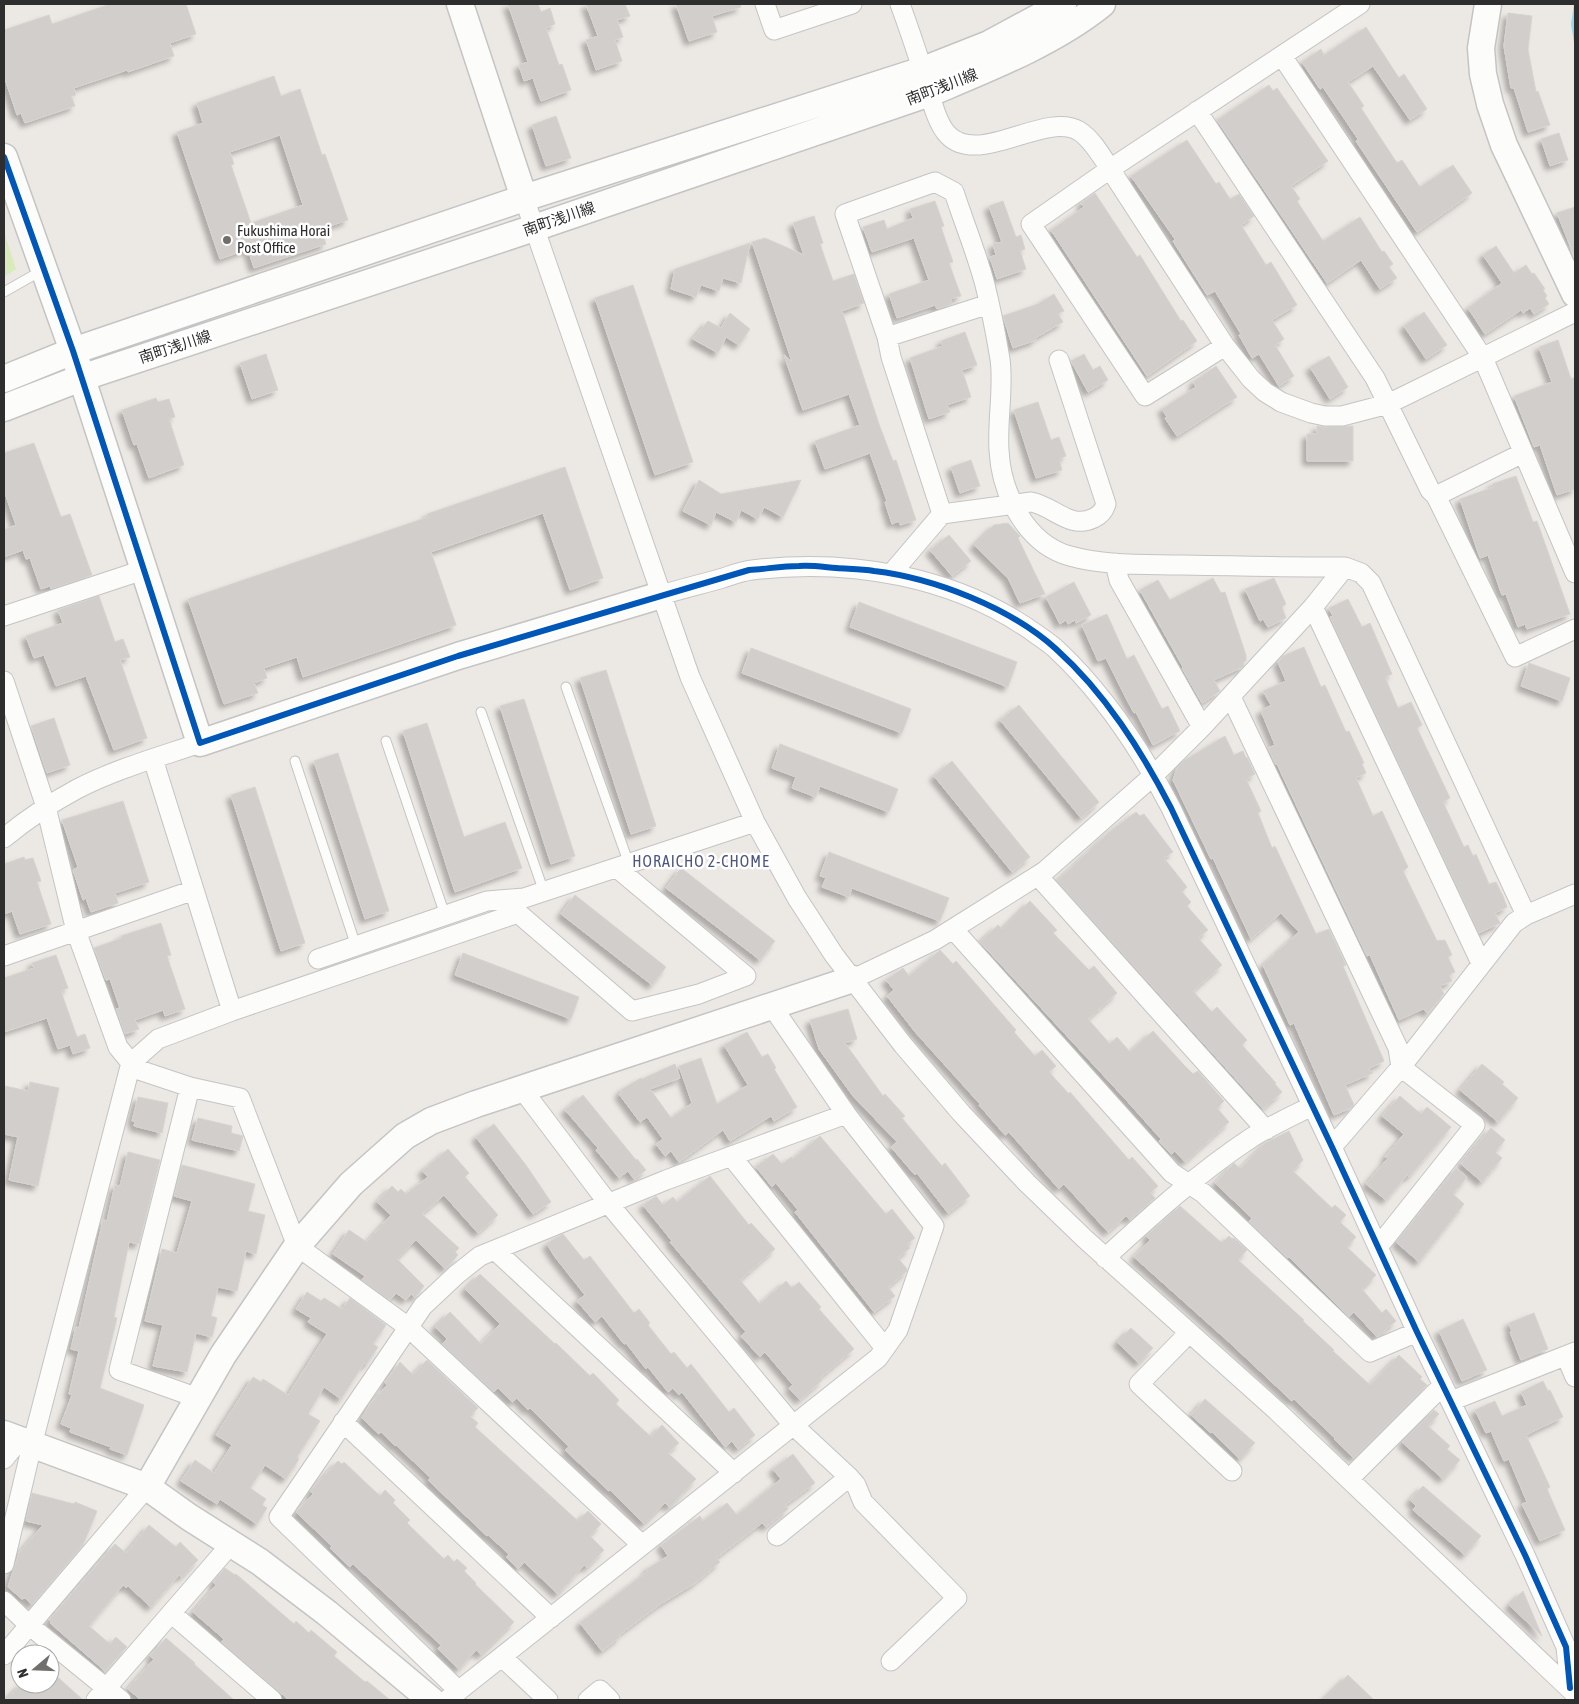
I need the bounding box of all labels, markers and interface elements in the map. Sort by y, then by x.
street label: 南町浅川線 [904,65,980,108]
street label: 南町浅川線 [521,198,597,239]
place label: Fukushima Horai Post Office [237,222,330,256]
marker: Fukushima Horai Post Office [221,234,233,246]
street label: 南町浅川線 [137,327,213,366]
district label: HORAICHO 2-CHOME [632,852,770,870]
north arrow [10,1644,60,1694]
text: N [14,1667,32,1680]

